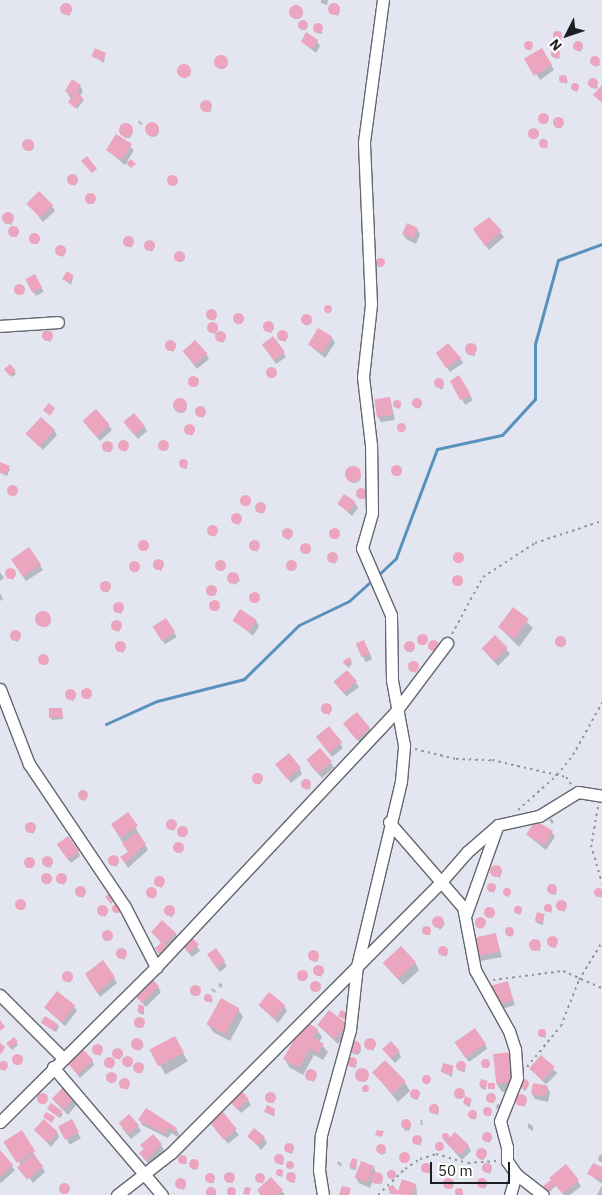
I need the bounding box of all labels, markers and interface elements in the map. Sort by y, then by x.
north arrow [542,10,592,60]
text: N [546,35,566,55]
scale bar [432,1152,512,1184]
text: 50 m [438,1161,473,1180]

